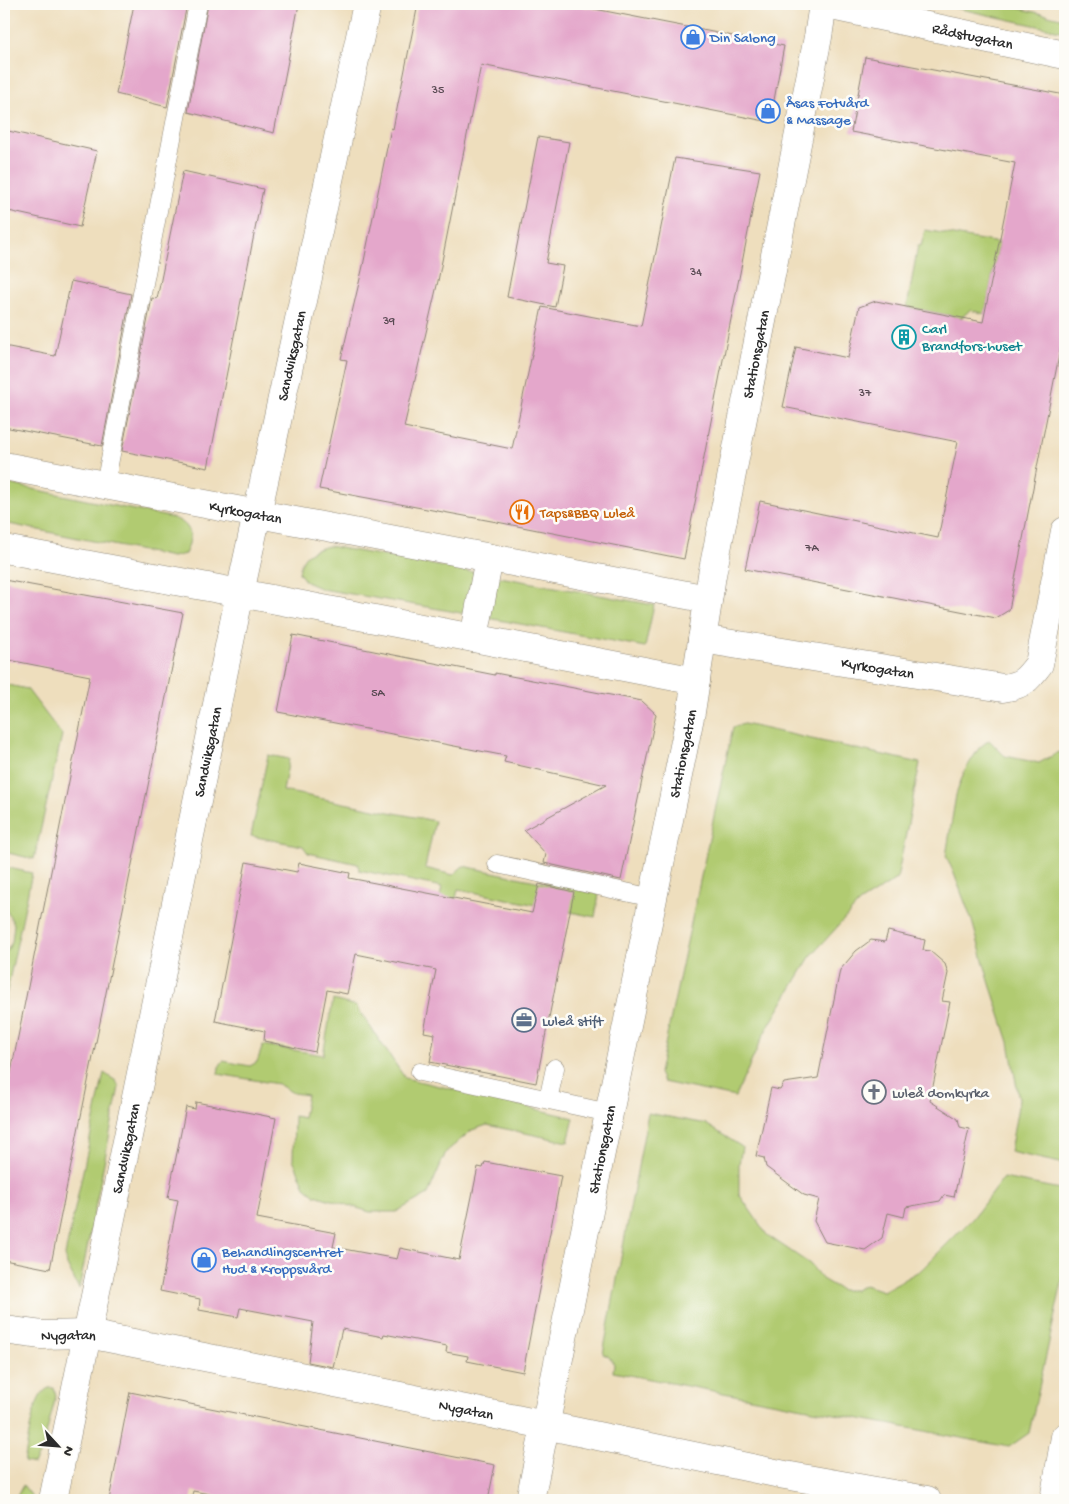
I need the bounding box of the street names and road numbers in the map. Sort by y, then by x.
street label: Rådstugatan [930,20,1014,55]
street label: Sandviksgatan [275,309,312,403]
street label: Stationsgatan [740,309,775,400]
street label: Kyrkogatan [207,498,283,529]
street label: Kyrkogatan [839,655,915,684]
street label: Sandviksgatan [191,705,227,799]
street label: Stationsgatan [667,708,702,800]
street label: Sandviksgatan [109,1102,146,1196]
street label: Stationsgatan [586,1104,621,1195]
street label: Nygatan [41,1327,98,1346]
street label: Nygatan [437,1397,495,1425]

